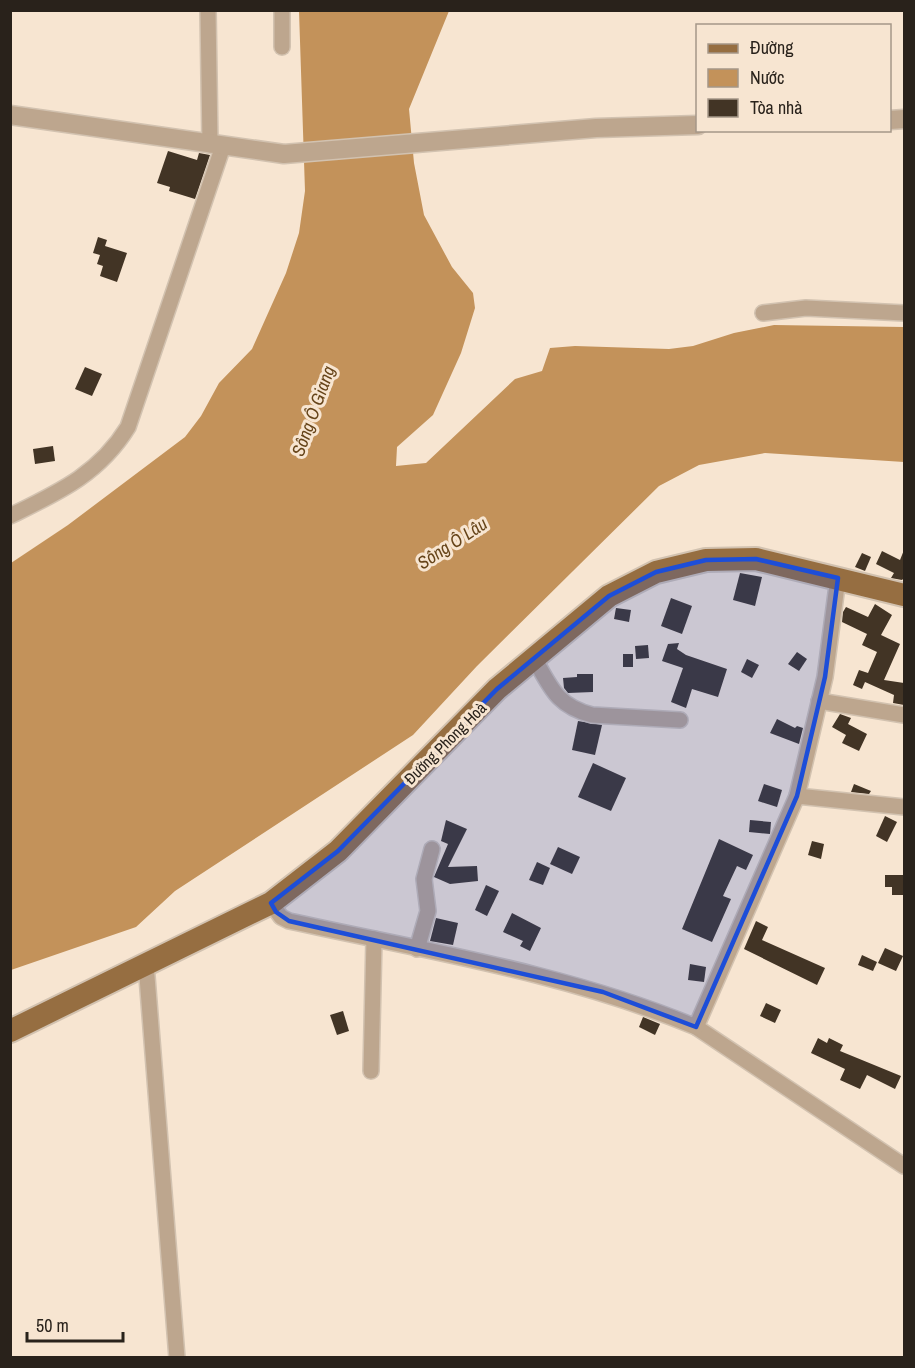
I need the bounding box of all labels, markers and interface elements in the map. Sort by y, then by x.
legend [696,24,891,132]
text: Đường [750,35,794,60]
text: Nước [750,65,784,90]
text: Tòa nhà [750,95,803,120]
water label: Sông Ô Giang [285,362,341,460]
water label: Sông Ô Lâu [412,511,492,575]
street label: Đường Phong Hoà [399,697,491,789]
scale bar [27,1305,123,1343]
text: 50 m [36,1313,69,1338]

